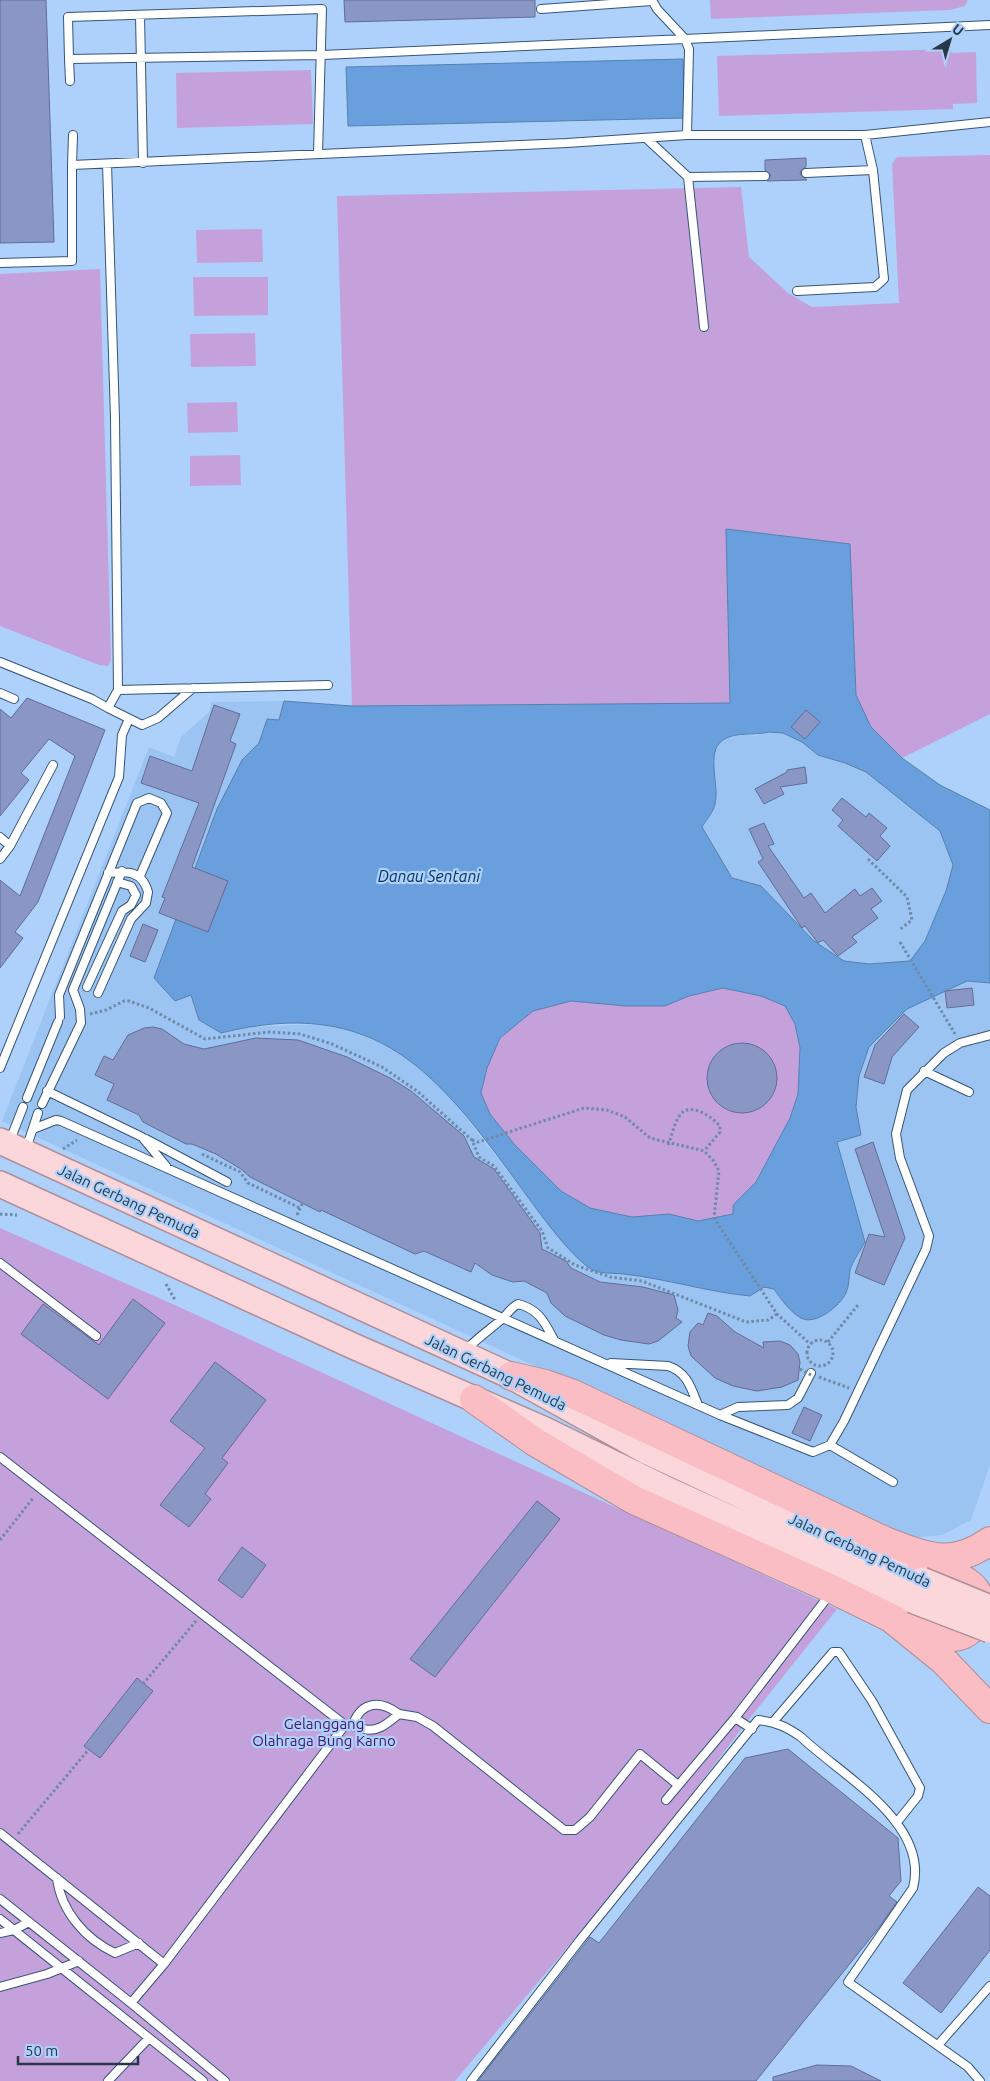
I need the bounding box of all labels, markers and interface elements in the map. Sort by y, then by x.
north arrow [925,15,975,65]
text: U [949,20,967,39]
water label: Danau Sentani [378,867,481,885]
street label: Jalan Gerbang Pemuda [55,1161,203,1241]
street label: Jalan Gerbang Pemuda [423,1330,569,1414]
street label: Jalan Gerbang Pemuda [786,1510,934,1590]
park label: Gelanggang Olahraga Bung Karno [252,1715,396,1749]
scale bar [18,2034,138,2066]
text: 50 m [25,2042,58,2059]

